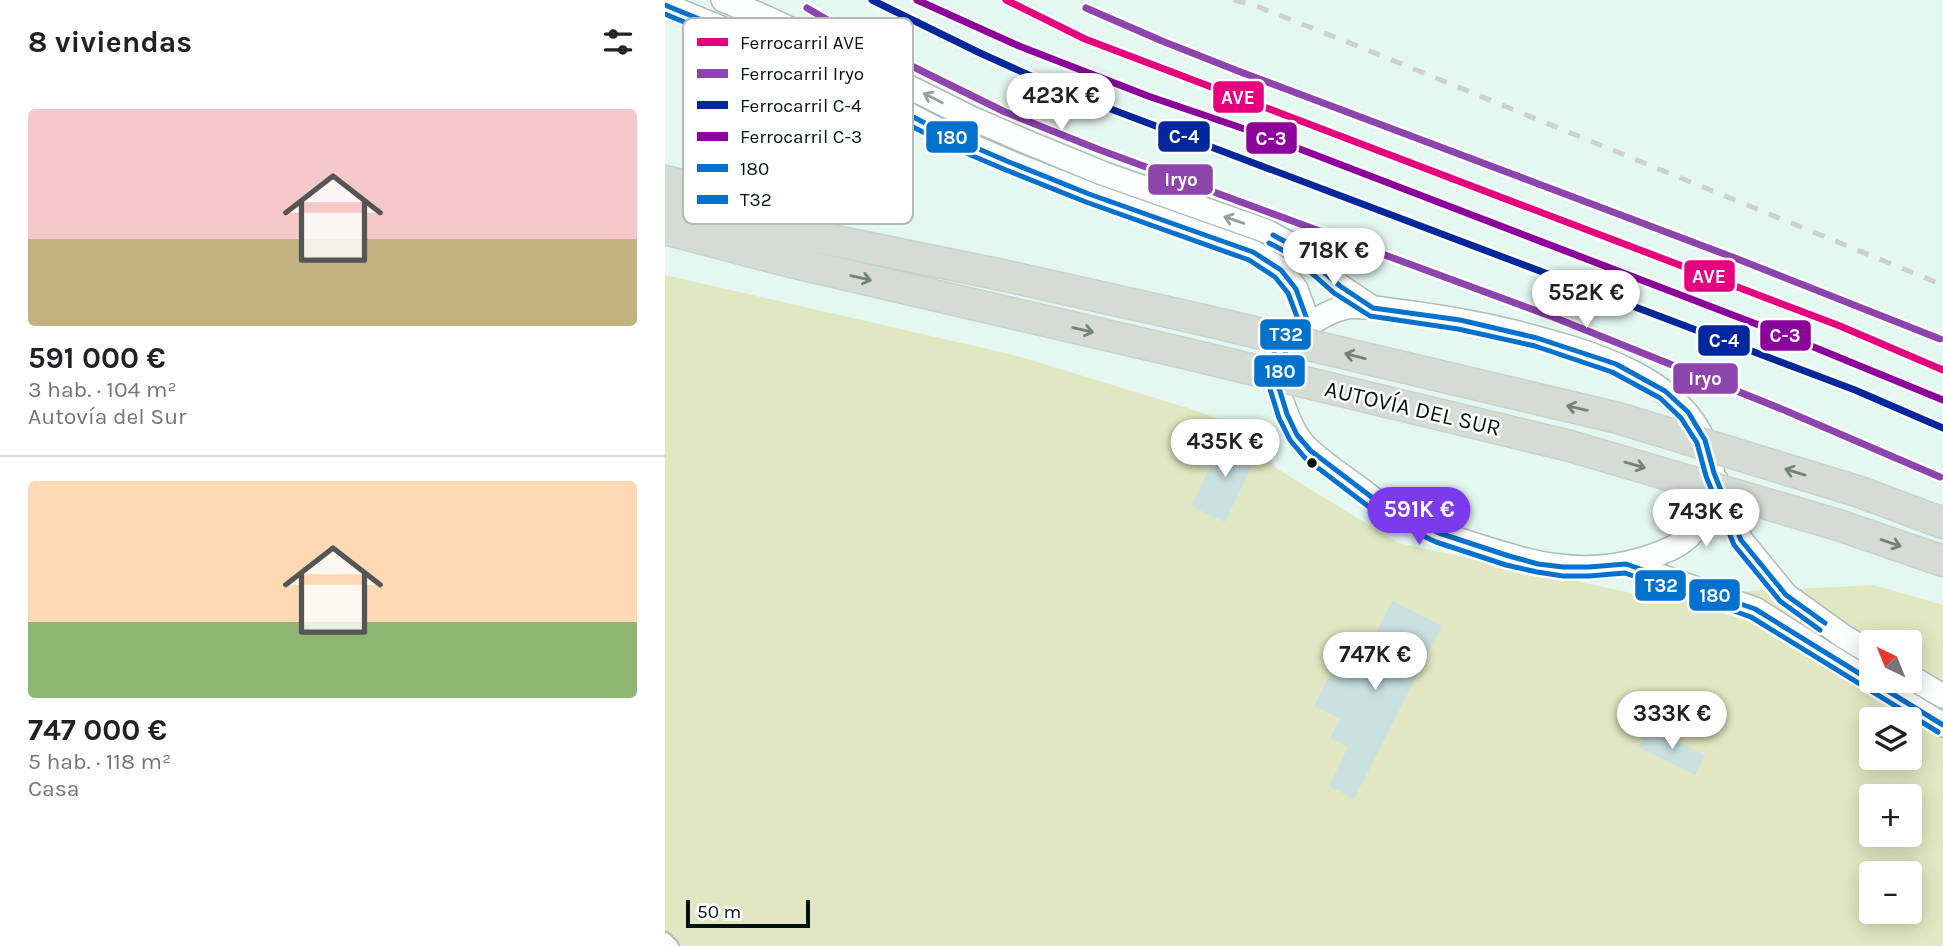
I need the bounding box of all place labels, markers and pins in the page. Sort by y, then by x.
pin: 423K € [1004,74,1118,133]
pin: 718K € [1277,229,1391,288]
pin: 552K € [1529,270,1643,330]
pin: 435K € [1168,420,1282,479]
unlabelled marker [1305,456,1319,470]
pin: 591K € [1362,488,1476,547]
pin: 743K € [1649,490,1763,549]
pin: 747K € [1318,632,1432,692]
pin: 333K € [1615,692,1729,751]

